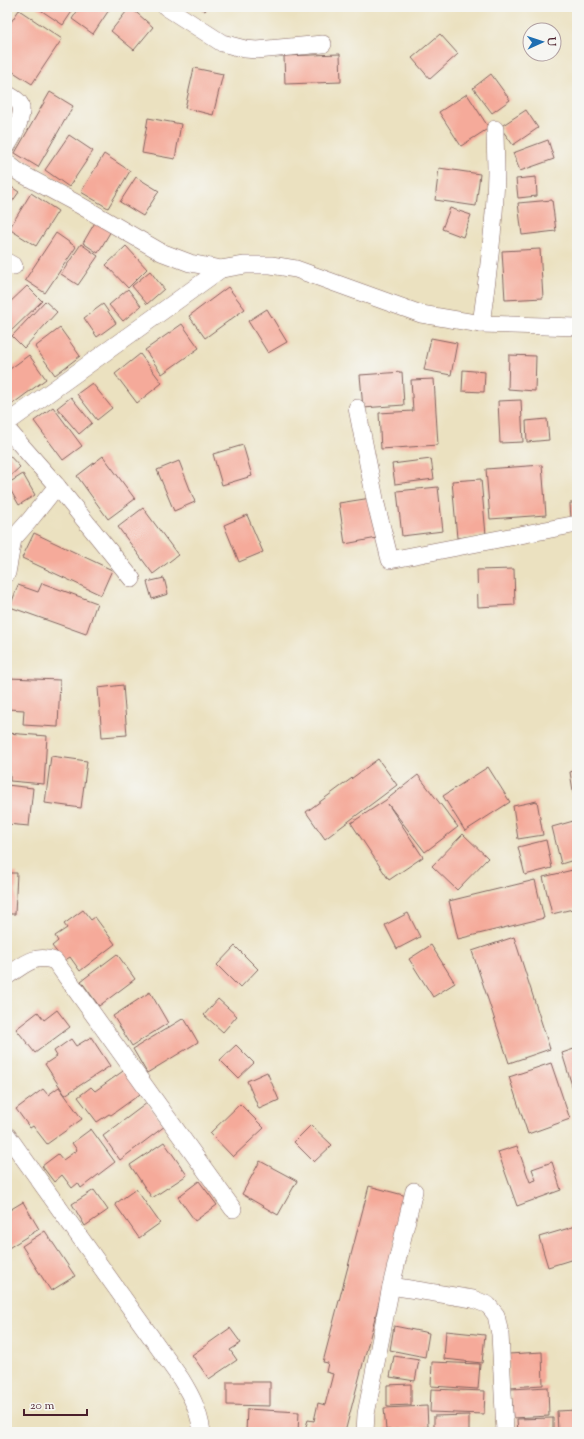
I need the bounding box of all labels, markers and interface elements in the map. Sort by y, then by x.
north arrow [522,22,562,62]
text: U [543,36,559,46]
scale bar [24,1391,87,1417]
text: 20 m [30,1397,55,1415]

